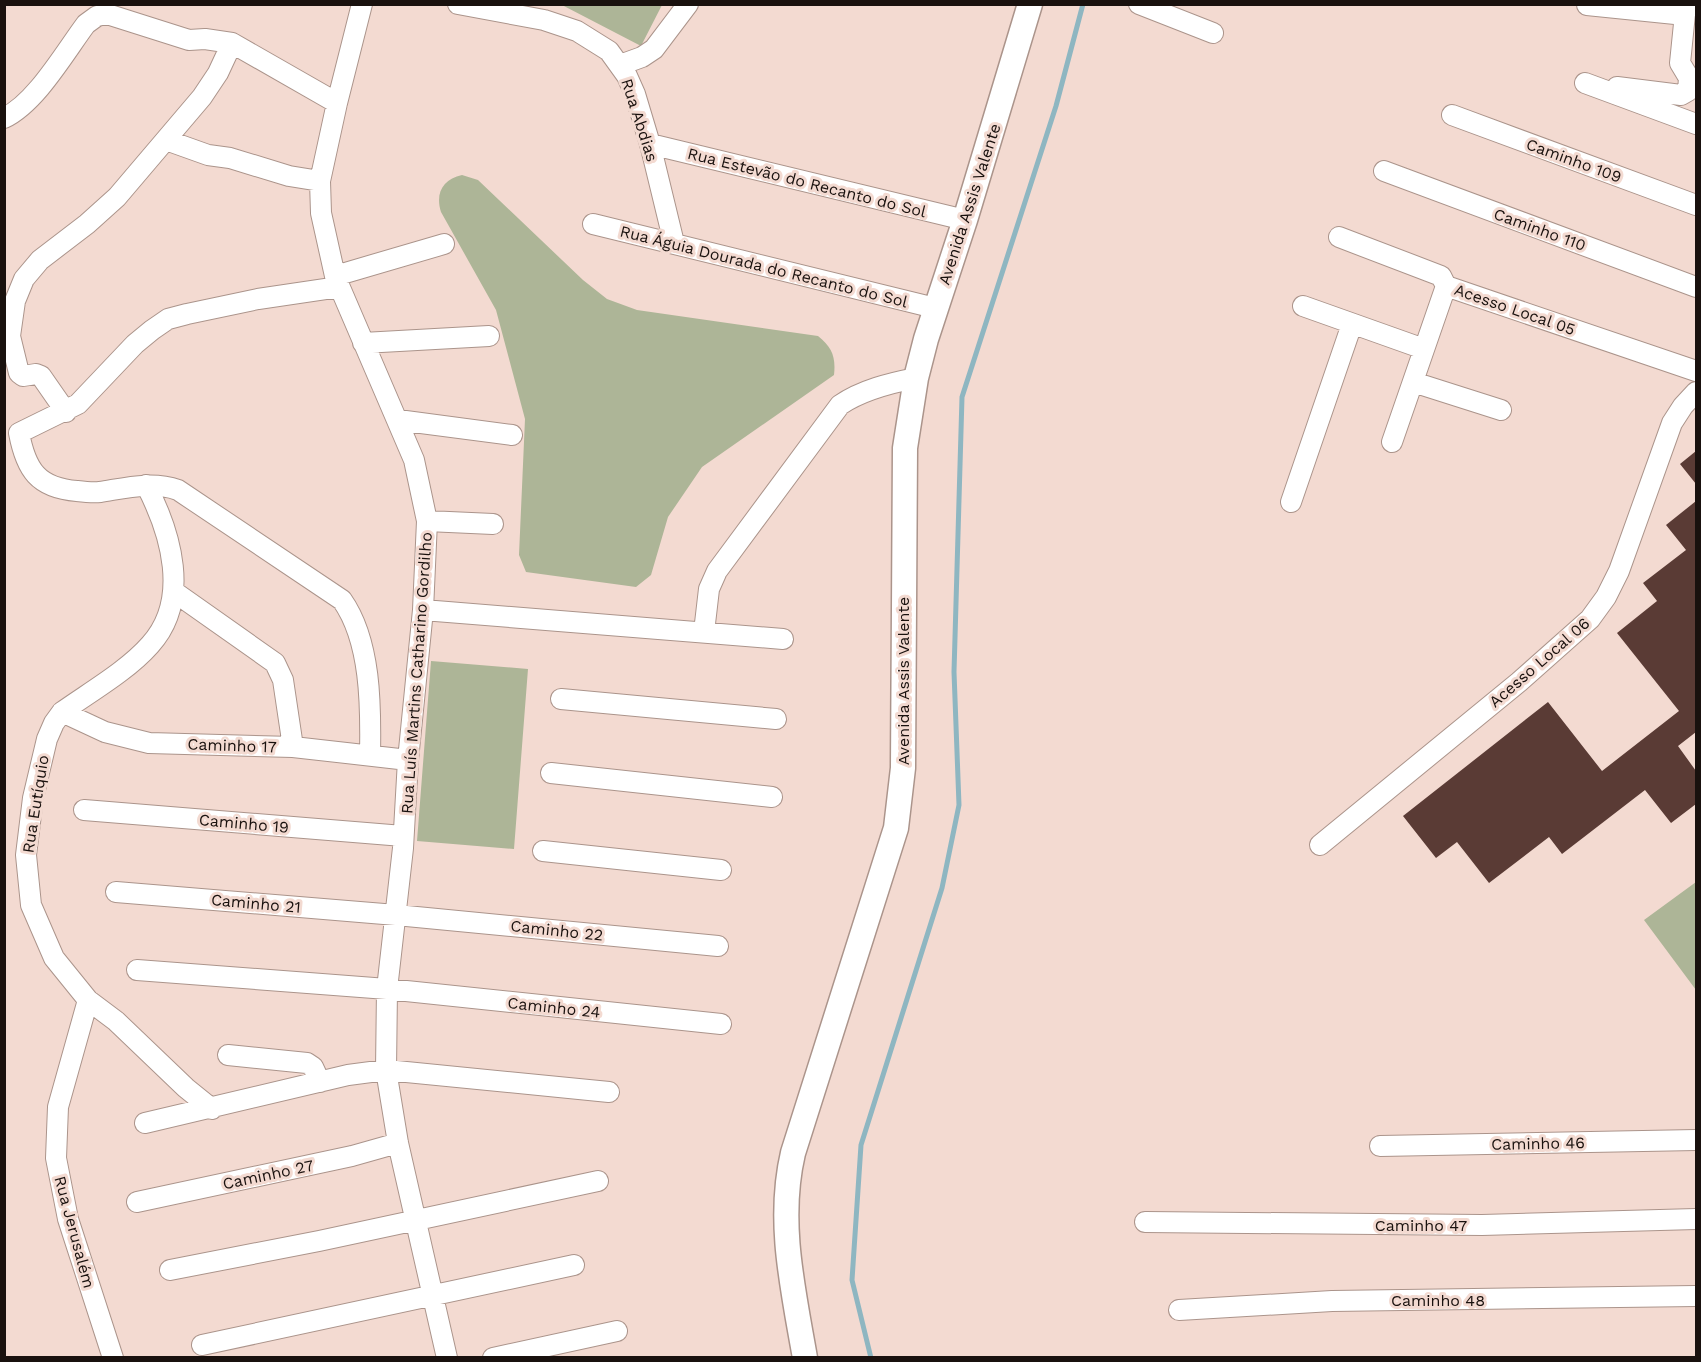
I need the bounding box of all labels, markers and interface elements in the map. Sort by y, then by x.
street label: Rua Abdias [617,76,662,164]
street label: Avenida Assis Valente [934,121,1005,287]
street label: Caminho 109 [1524,134,1624,187]
street label: Rua Estevão do Recanto do Sol [686,144,928,221]
street label: Caminho 110 [1491,204,1588,255]
street label: Rua Águia Dourada do Recanto do Sol [618,221,910,312]
street label: Acesso Local 05 [1452,280,1578,339]
street label: Rua Luís Martins Catharino Gordilho [397,531,436,815]
street label: Avenida Assis Valente [894,597,913,765]
street label: Acesso Local 06 [1485,614,1593,711]
street label: Caminho 17 [187,734,277,757]
street label: Rua Eutíquio [18,754,53,854]
street label: Caminho 19 [198,810,290,837]
street label: Caminho 21 [210,890,302,917]
street label: Caminho 22 [510,916,604,945]
street label: Caminho 24 [507,993,601,1022]
street label: Caminho 46 [1491,1133,1585,1154]
street label: Caminho 27 [221,1156,315,1193]
street label: Rua Jerusalém [50,1174,99,1290]
street label: Caminho 47 [1375,1216,1467,1235]
street label: Caminho 48 [1391,1291,1485,1310]

